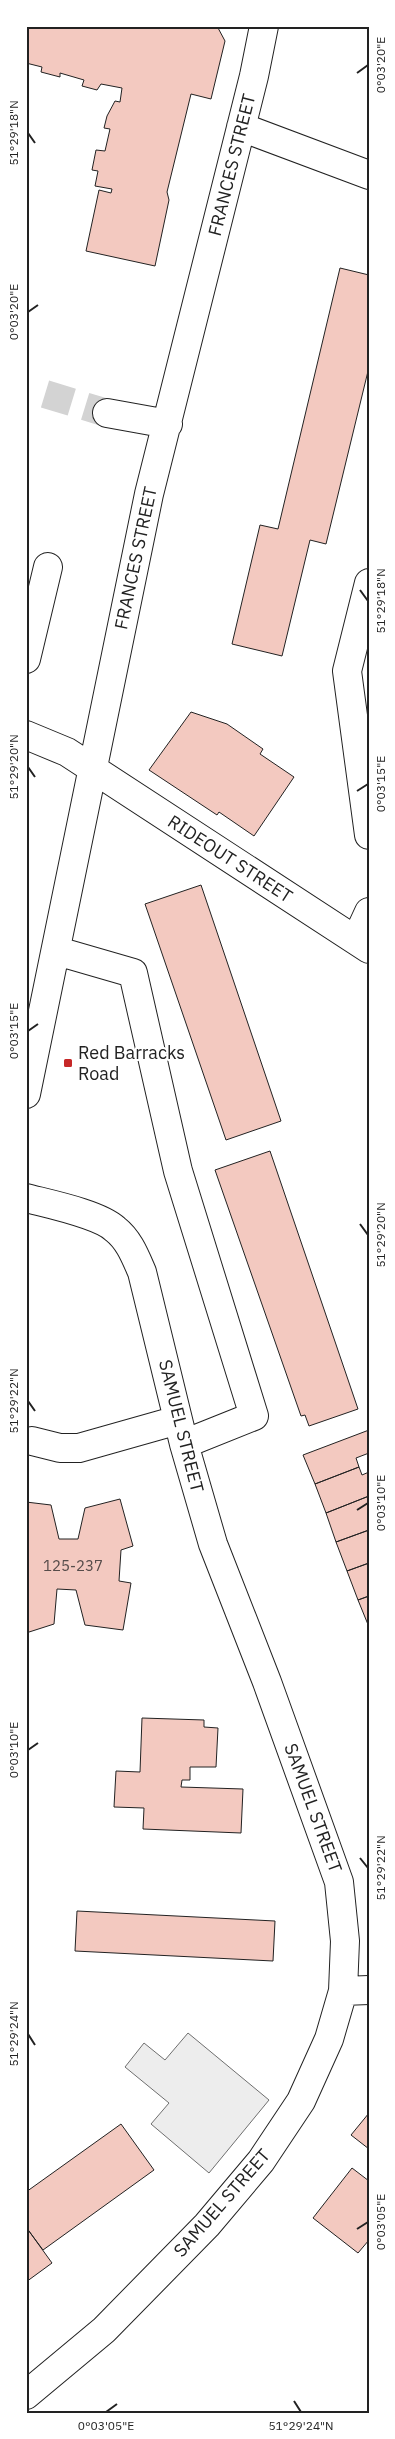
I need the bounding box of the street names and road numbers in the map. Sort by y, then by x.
street label: FRANCES STREET [203,91,260,238]
street label: FRANCES STREET [109,484,162,631]
street label: RIDEOUT STREET [164,810,297,907]
street label: SAMUEL STREET [154,1357,209,1495]
street label: SAMUEL STREET [279,1740,348,1876]
street label: SAMUEL STREET [168,2144,275,2262]

